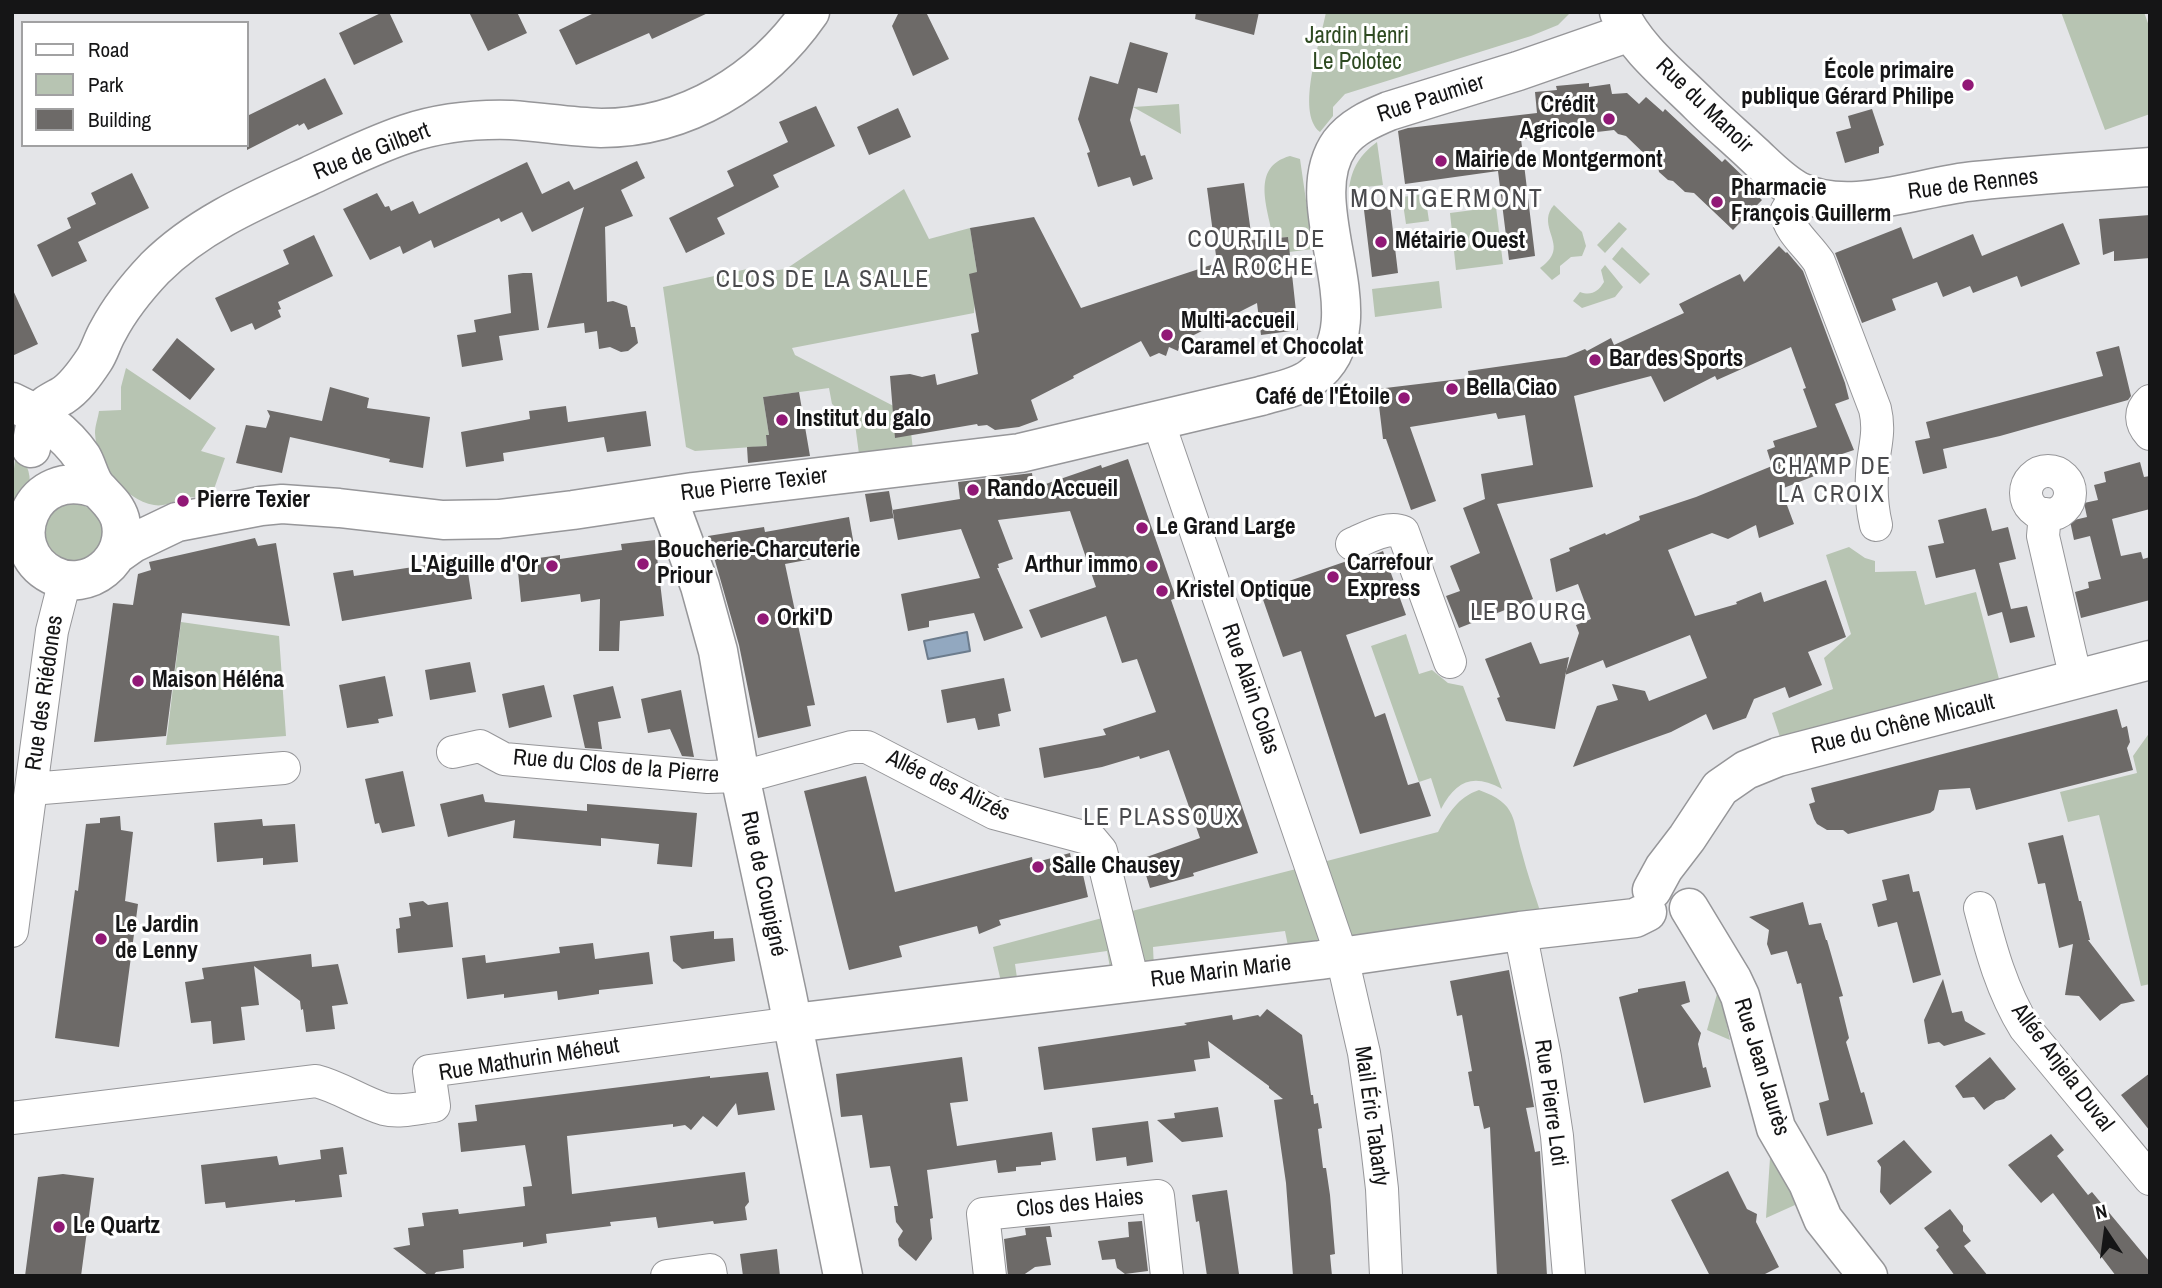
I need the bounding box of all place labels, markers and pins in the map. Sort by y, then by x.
place label: École primaire publique Gérard Philipe [1741,58,1954,112]
marker: École primaire publique Gérard Philipe [1960,77,1976,93]
place label: Crédit Agricole [1520,92,1595,146]
marker: Crédit Agricole [1601,111,1617,127]
place label: Mairie de Montgermont [1455,147,1662,175]
marker: Mairie de Montgermont [1433,153,1449,169]
place label: Pharmacie François Guillerm [1731,175,1891,229]
marker: Pharmacie François Guillerm [1709,194,1725,210]
place label: Métairie Ouest [1395,228,1525,256]
marker: Métairie Ouest [1373,234,1389,250]
place label: Multi-accueil Caramel et Chocolat [1181,308,1363,362]
marker: Multi-accueil Caramel et Chocolat [1159,327,1175,343]
place label: Bar des Sports [1609,346,1743,374]
marker: Bar des Sports [1587,352,1603,368]
place label: Bella Ciao [1466,375,1557,403]
marker: Bella Ciao [1444,381,1460,397]
place label: Café de l'Étoile [1256,384,1390,412]
marker: Café de l'Étoile [1396,390,1412,406]
place label: Institut du galo [796,406,931,434]
marker: Institut du galo [774,412,790,428]
place label: Rando Accueil [987,476,1118,504]
marker: Rando Accueil [965,482,981,498]
place label: Pierre Texier [197,487,310,515]
marker: Pierre Texier [175,493,191,509]
place label: Le Grand Large [1156,514,1295,542]
marker: Le Grand Large [1134,520,1150,536]
place label: Boucherie-Charcuterie Priour [657,537,860,591]
place label: Carrefour Express [1347,550,1433,604]
place label: L'Aiguille d'Or [411,552,538,580]
place label: Arthur immo [1025,552,1138,580]
marker: Boucherie-Charcuterie Priour [635,556,651,572]
marker: L'Aiguille d'Or [544,558,560,574]
marker: Arthur immo [1144,558,1160,574]
marker: Carrefour Express [1325,569,1341,585]
place label: Kristel Optique [1176,577,1311,605]
marker: Kristel Optique [1154,583,1170,599]
place label: Orki'D [777,605,833,633]
marker: Orki'D [755,611,771,627]
place label: Maison Héléna [152,667,284,695]
marker: Maison Héléna [130,673,146,689]
place label: Salle Chausey [1052,853,1180,881]
marker: Salle Chausey [1030,859,1046,875]
place label: Le Jardin de Lenny [115,912,199,966]
marker: Le Jardin de Lenny [93,931,109,947]
place label: Le Quartz [73,1213,160,1241]
marker: Le Quartz [51,1219,67,1235]

